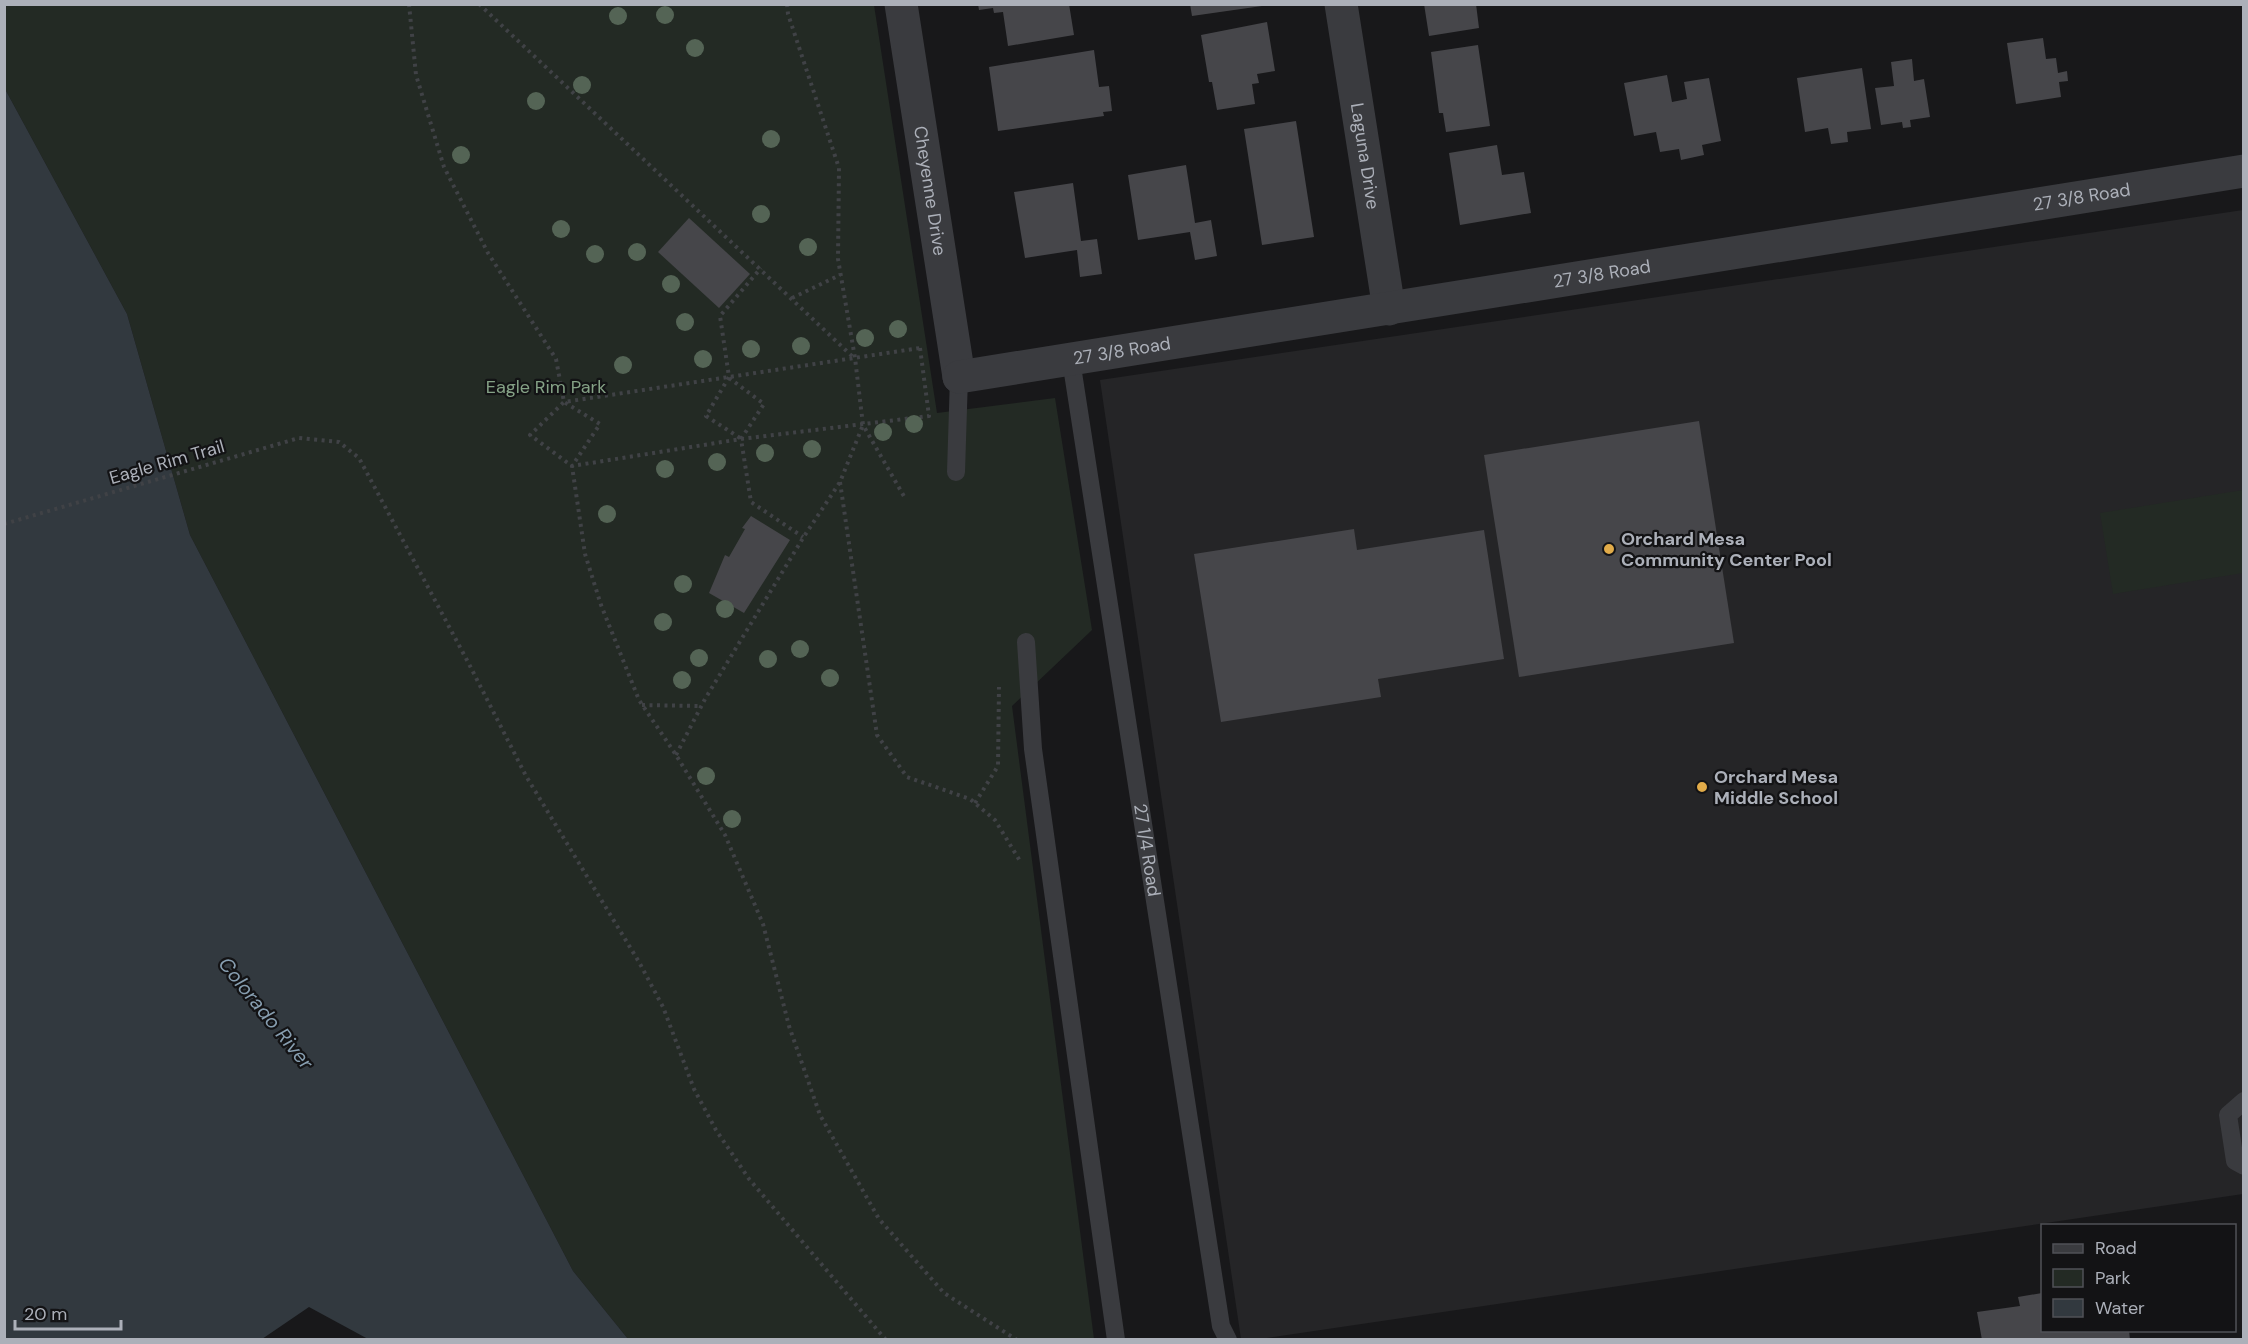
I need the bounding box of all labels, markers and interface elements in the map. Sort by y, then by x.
street label: Laguna Drive [1345,101,1385,211]
street label: Cheyenne Drive [908,124,952,257]
street label: 27 3/8 Road [2031,177,2132,217]
street label: 27 3/8 Road [1551,254,1652,294]
street label: 27 3/8 Road [1071,331,1172,371]
park label: Eagle Rim Park [486,375,606,399]
street label: Eagle Rim Trail [107,434,227,490]
place label: Orchard Mesa Community Center Pool [1621,527,1832,572]
marker: Orchard Mesa Community Center Pool [1602,542,1616,556]
place label: Orchard Mesa Middle School [1714,765,1838,810]
marker: Orchard Mesa Middle School [1695,780,1709,794]
street label: 27 1/4 Road [1128,802,1166,898]
water label: Colorado River [213,952,320,1075]
legend [2041,1224,2236,1332]
text: Road [2095,1236,2137,1260]
text: Park [2095,1266,2131,1290]
scale bar [15,1293,122,1331]
text: Water [2095,1296,2145,1320]
text: 20 m [24,1302,67,1326]

